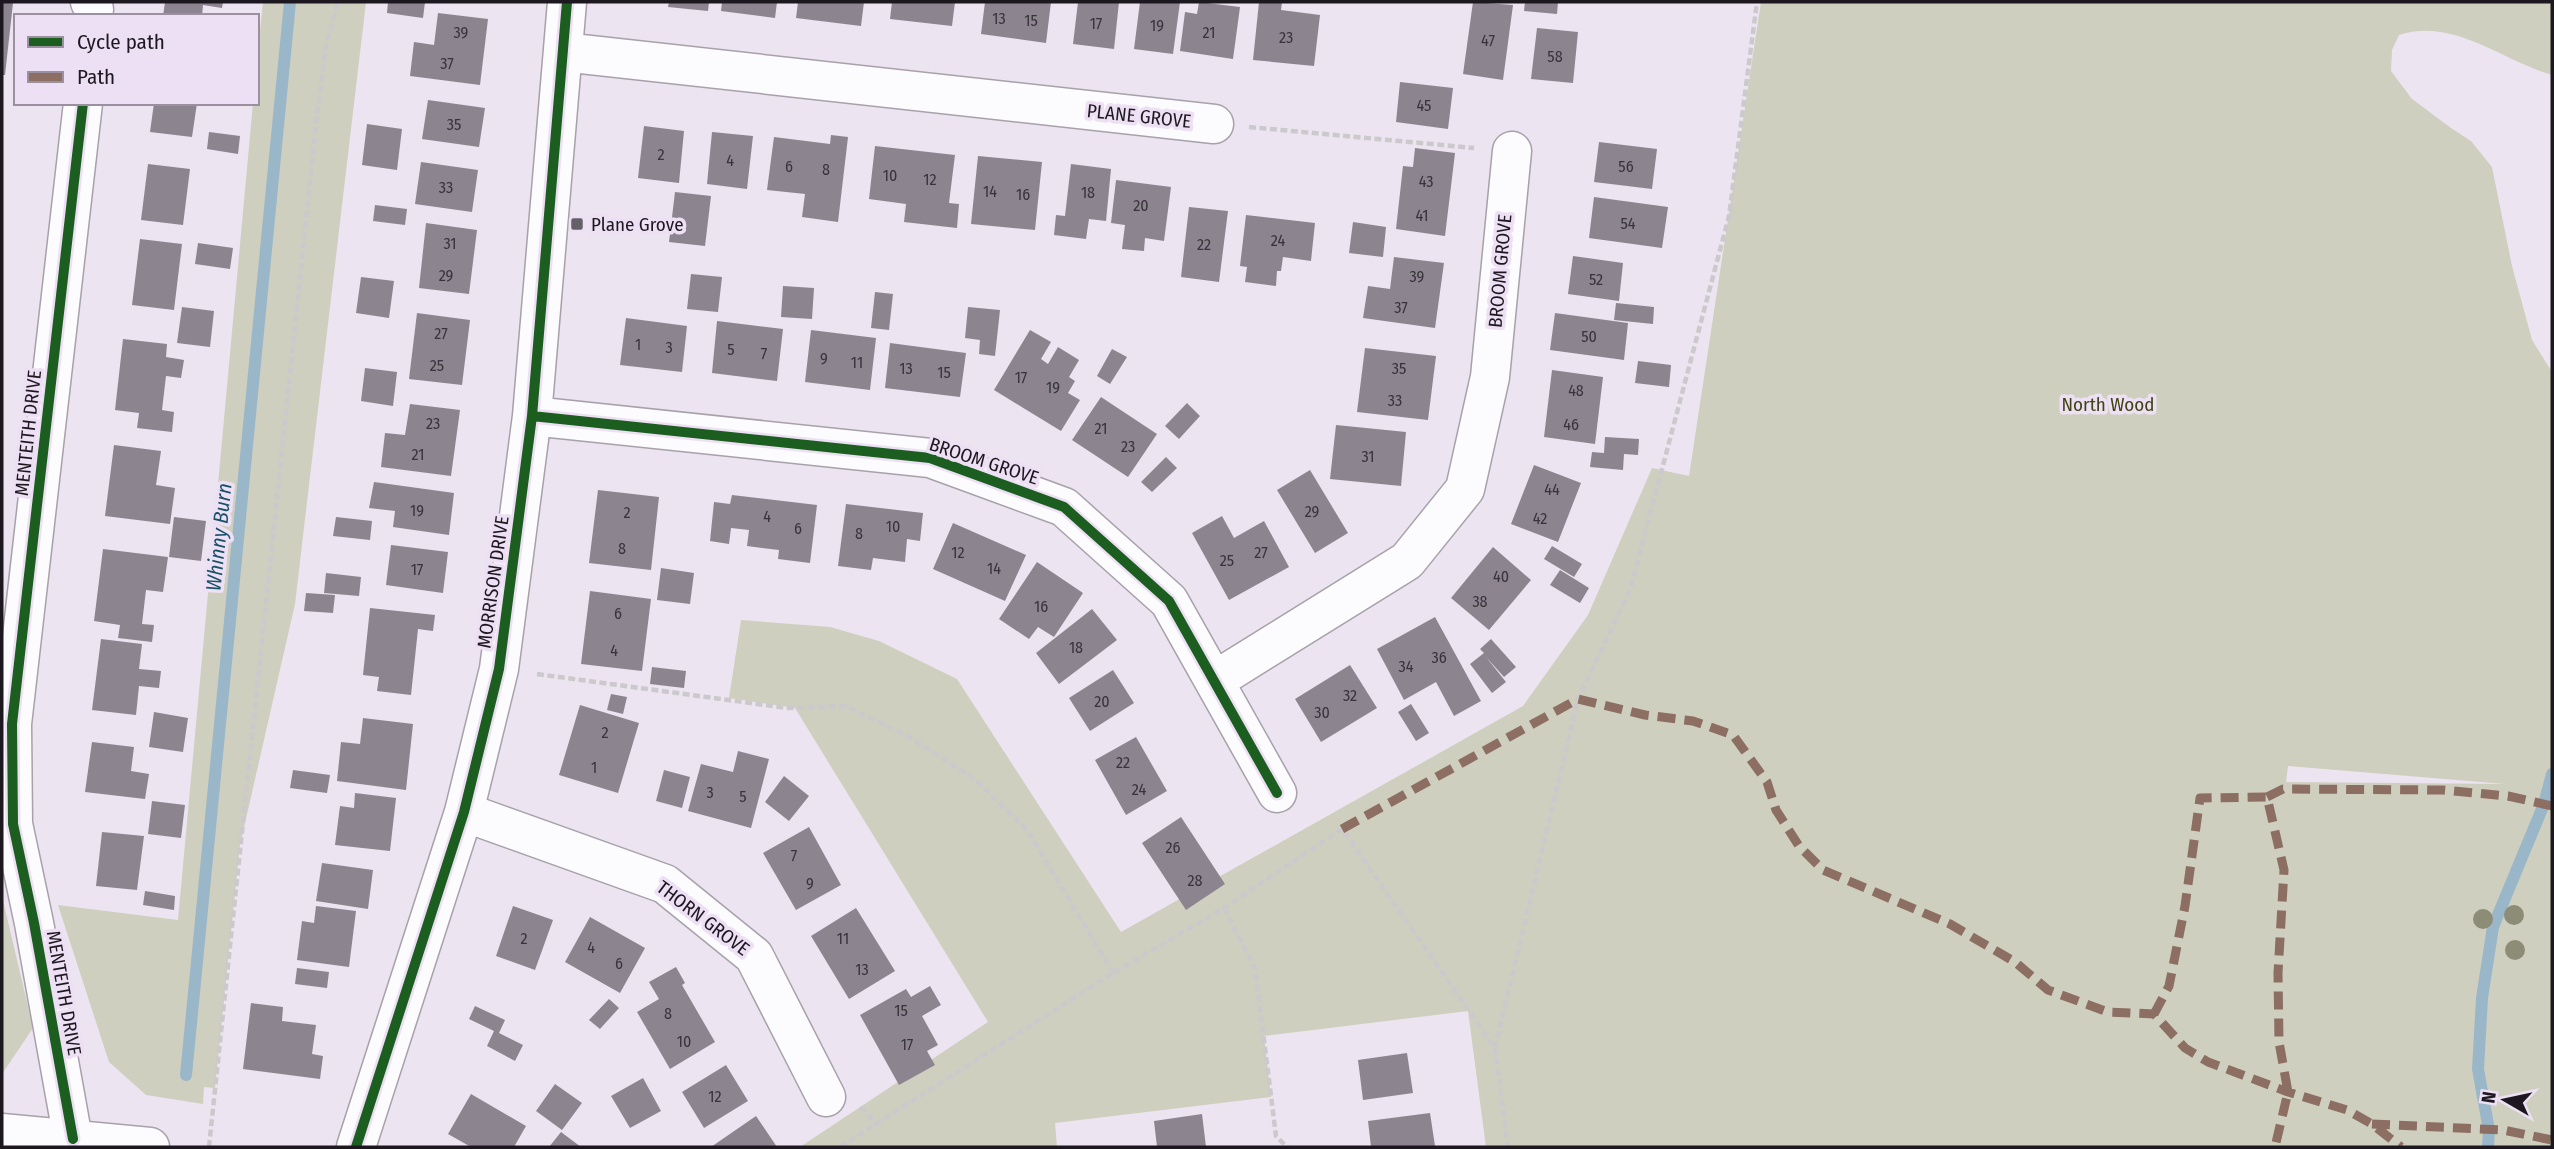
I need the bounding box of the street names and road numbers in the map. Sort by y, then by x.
street label: PLANE GROVE [1086,99,1192,133]
street label: BROOM GROVE [1484,213,1516,329]
street label: MENTEITH DRIVE [10,369,46,497]
street label: BROOM GROVE [926,432,1042,490]
street label: MORRISON DRIVE [472,514,514,650]
street label: THORN GROVE [652,876,754,960]
street label: MENTEITH DRIVE [42,929,86,1057]

